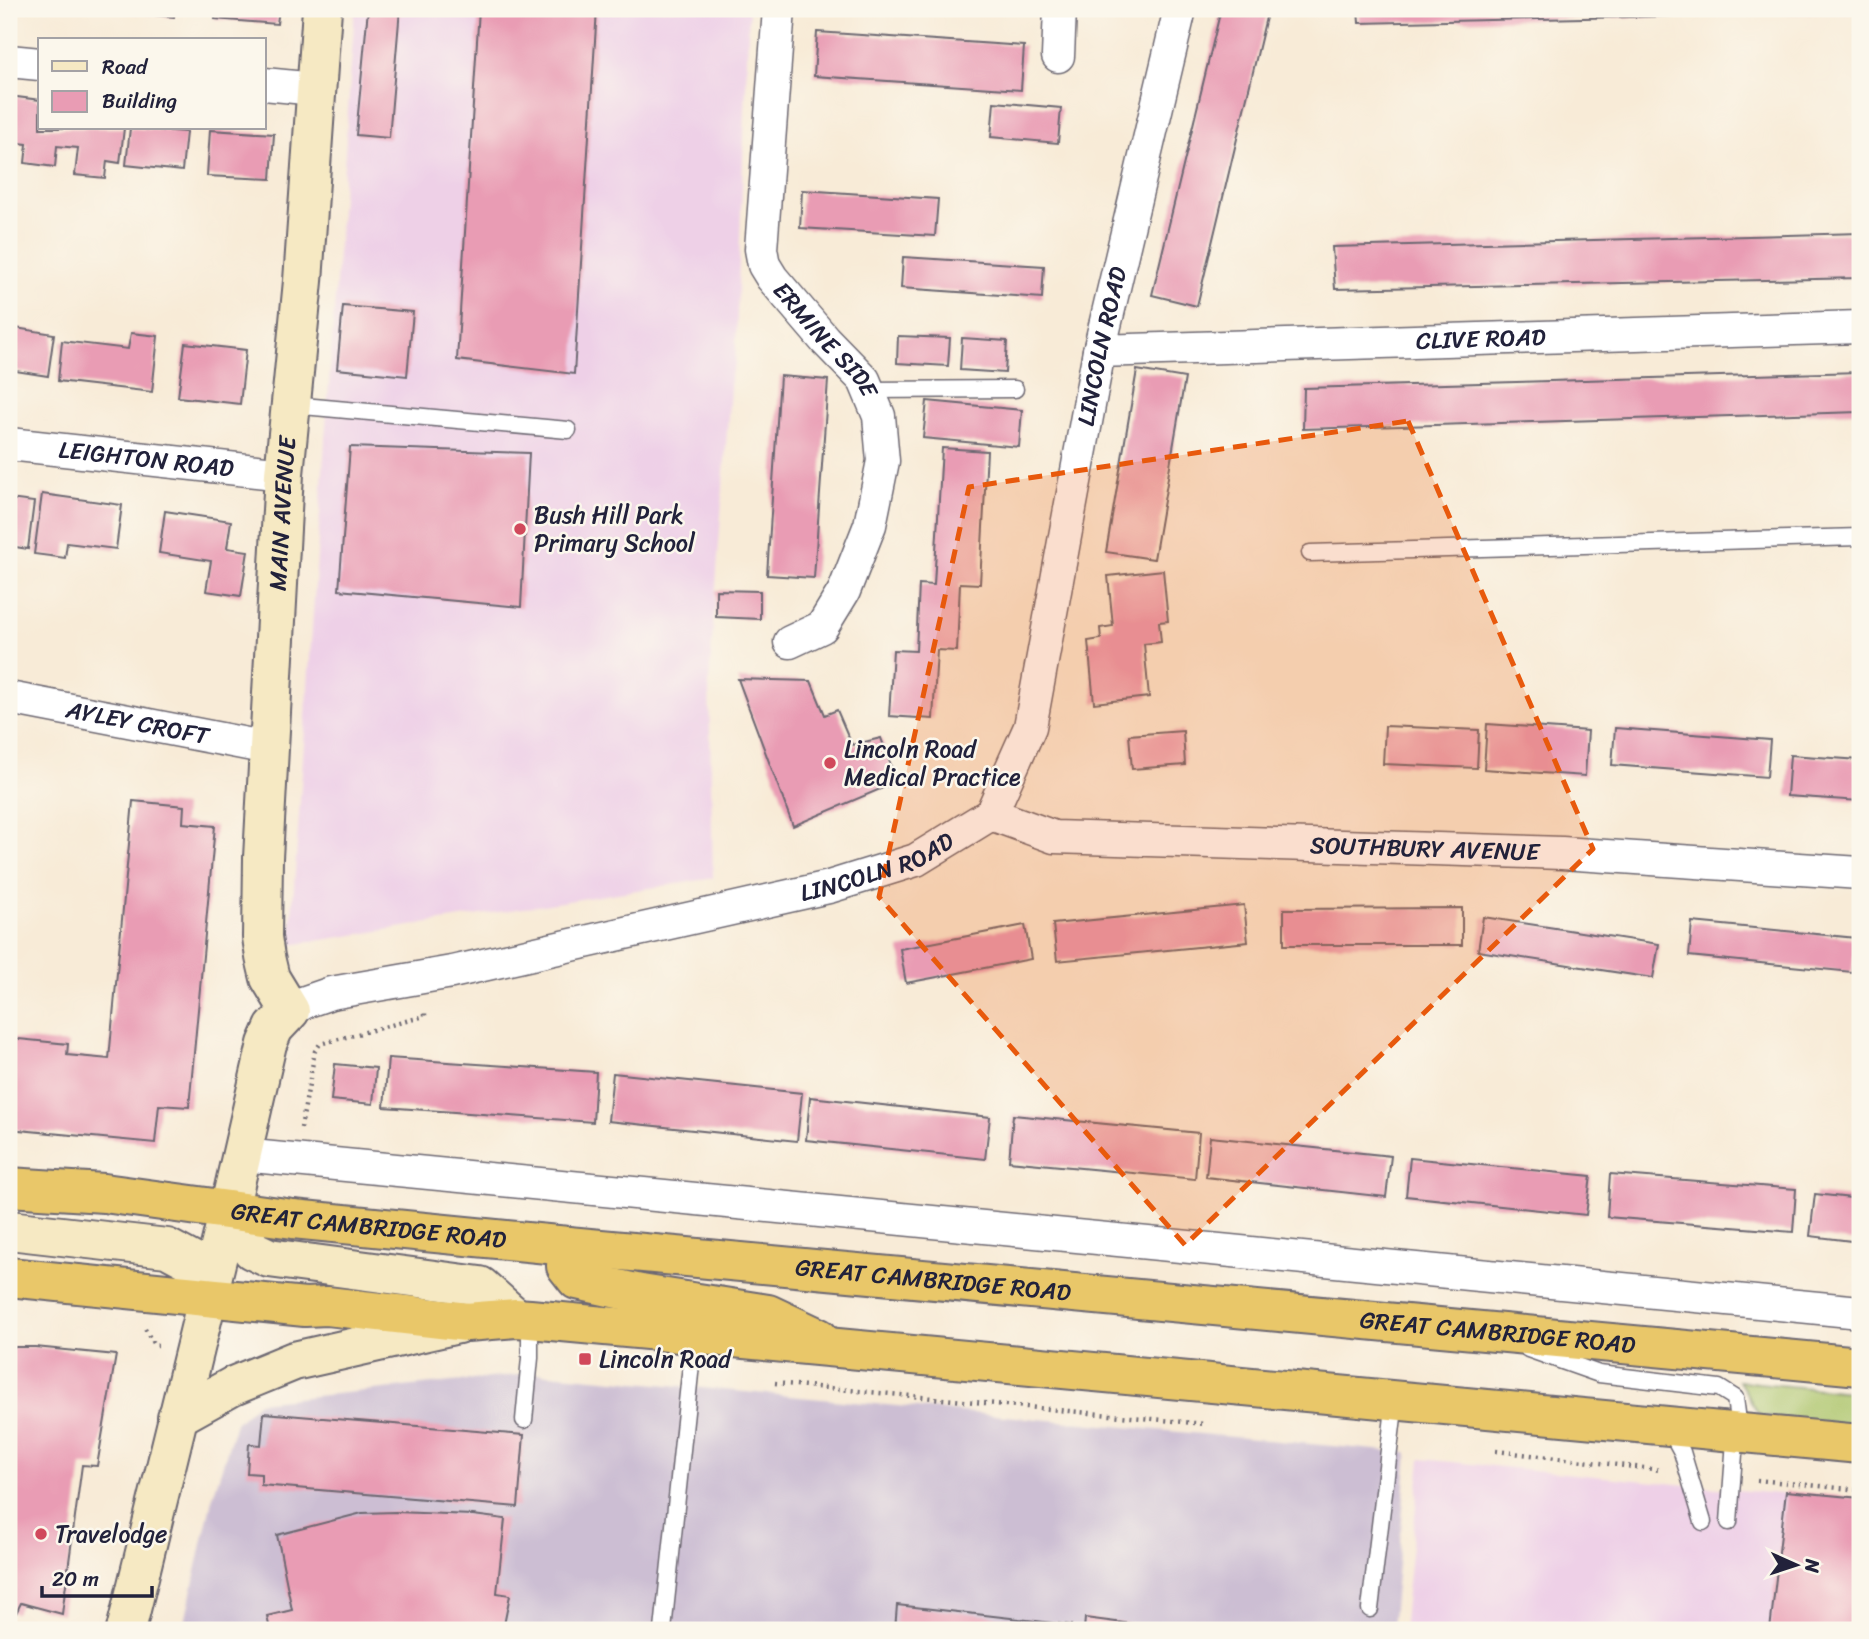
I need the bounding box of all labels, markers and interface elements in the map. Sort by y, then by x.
legend [38,38,266,130]
text: Road [102,48,149,86]
text: Building [102,82,178,120]
street label: LINCOLN ROAD [1065,262,1139,429]
street label: ERMINE SIDE [762,272,890,405]
street label: CLIVE ROAD [1415,316,1547,362]
street label: LEIGHTON ROAD [57,429,236,489]
street label: MAIN AVENUE [257,433,309,592]
place label: Bush Hill Park Primary School [534,494,696,564]
marker: Bush Hill Park Primary School [512,521,528,537]
street label: AYLEY CROFT [62,688,214,757]
place label: Lincoln Road Medical Practice [844,728,1021,798]
marker: Lincoln Road Medical Practice [822,755,838,771]
street label: LINCOLN ROAD [796,820,963,914]
street label: SOUTHBURY AVENUE [1309,824,1542,873]
street label: GREAT CAMBRIDGE ROAD [229,1190,509,1261]
street label: GREAT CAMBRIDGE ROAD [794,1246,1073,1314]
street label: GREAT CAMBRIDGE ROAD [1358,1299,1638,1366]
place label: Lincoln Road [599,1338,732,1380]
marker: Lincoln Road [577,1351,593,1367]
place label: Travelodge [55,1513,167,1555]
marker: Travelodge [33,1526,49,1542]
north arrow [1760,1530,1830,1600]
scale bar [42,1555,152,1599]
text: N [1796,1557,1829,1574]
text: 20 m [52,1560,99,1598]

